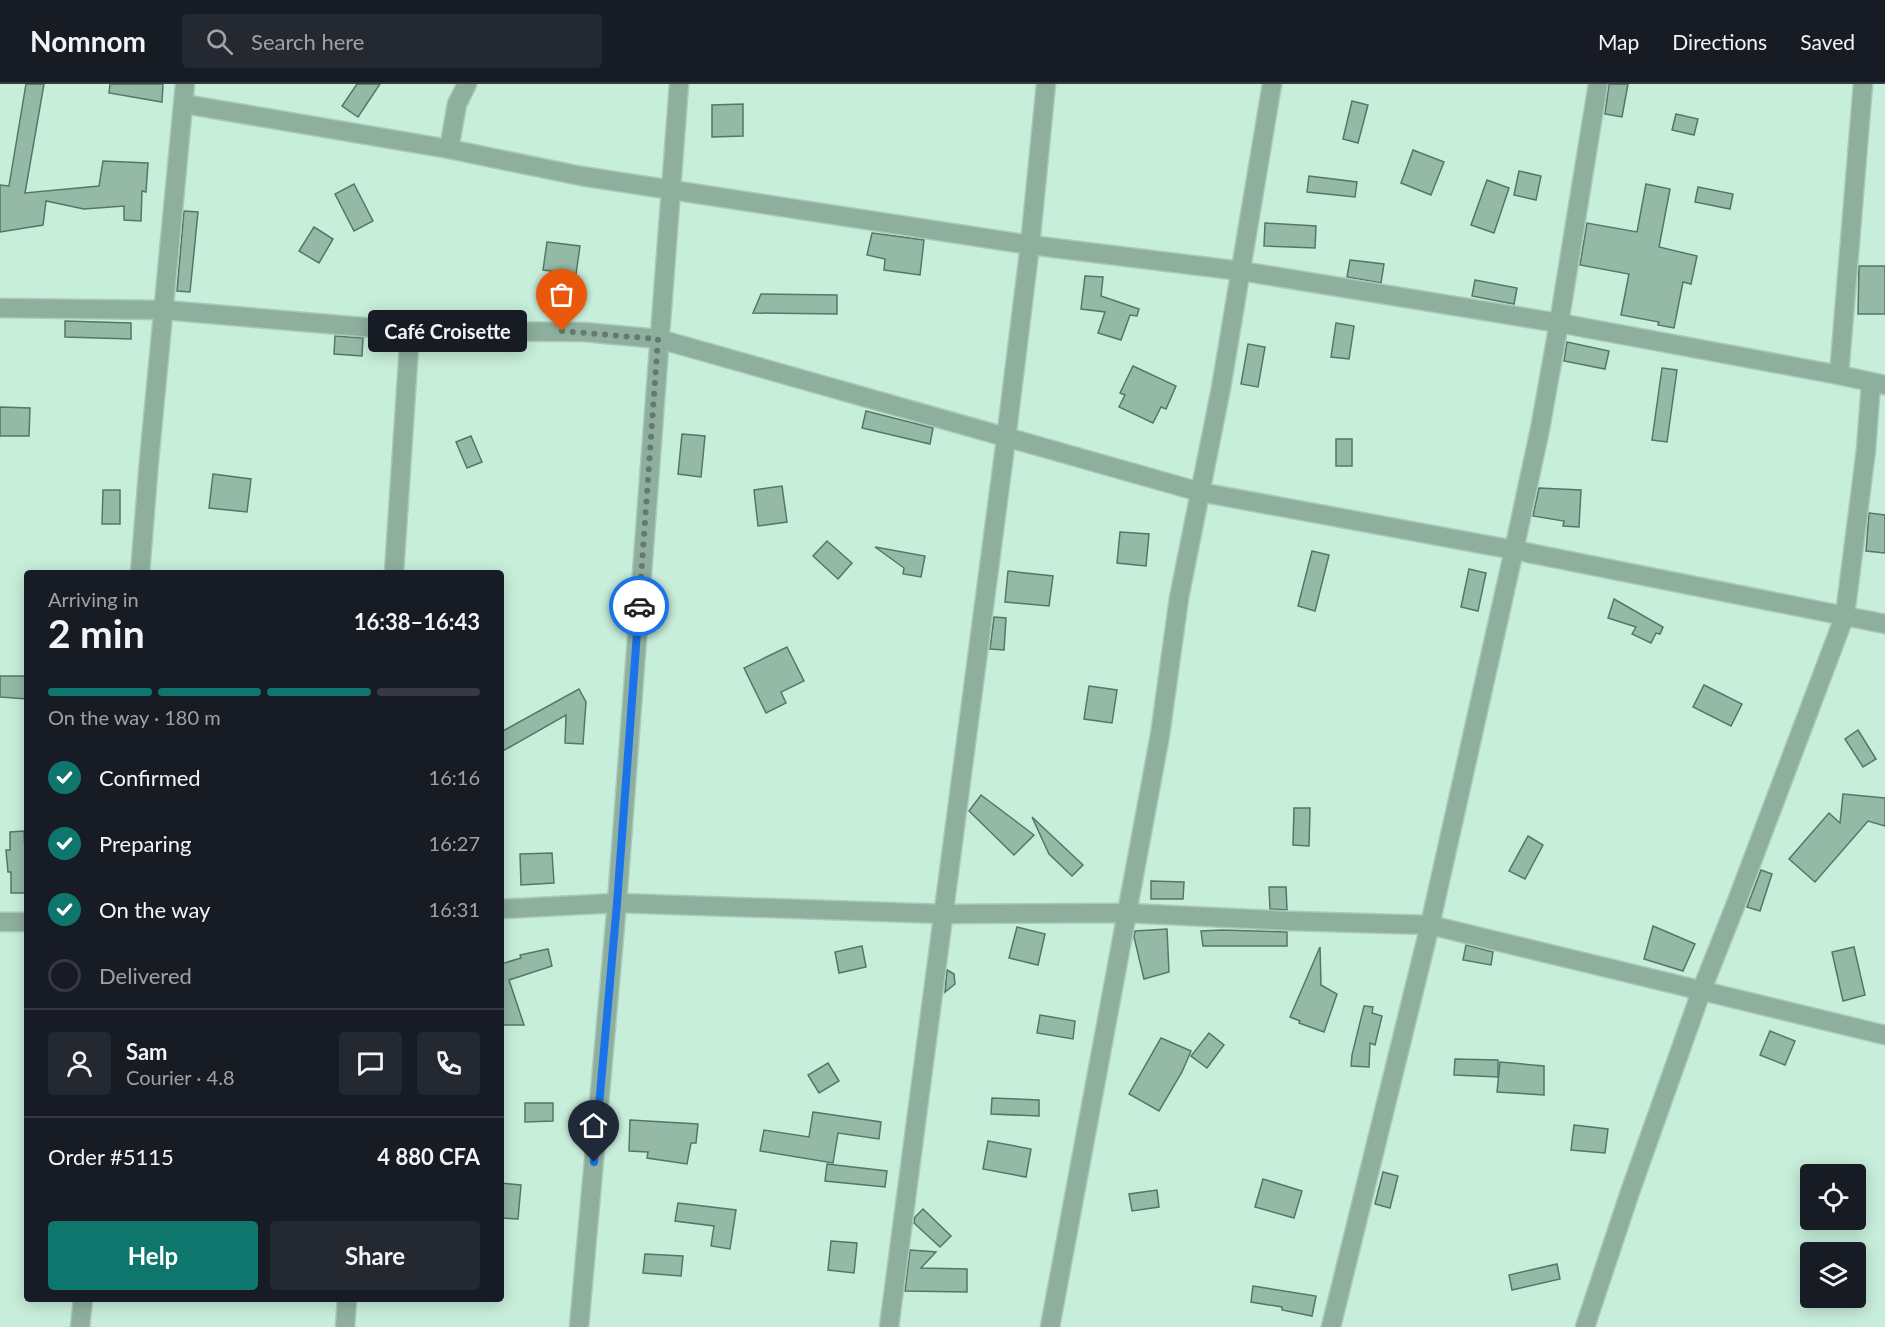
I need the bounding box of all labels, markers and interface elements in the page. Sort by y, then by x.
search box [182,14,602,68]
text: Nomnom [30,24,146,58]
icon: search [203,25,236,58]
text: Search here [251,28,364,55]
text: Map [1598,29,1639,54]
text: Directions [1672,29,1767,54]
text: Saved [1800,29,1855,54]
pin [536,269,587,331]
icon: bag [545,278,578,311]
callout: Café Croisette [367,310,526,352]
text: Café Croisette [384,319,511,343]
courier [609,576,669,636]
text: Arriving in [48,587,139,611]
icon: car [623,590,656,623]
text: 16:38–16:43 [354,608,480,635]
text: 2 min [48,610,145,656]
text: On the way · 180 m [48,705,221,729]
icon: check [48,761,81,794]
text: Confirmed [99,764,201,791]
text: 16:16 [429,765,480,789]
icon: check [48,827,81,860]
text: Preparing [99,830,191,857]
text: 16:27 [429,831,480,855]
icon: check [48,893,81,926]
text: On the way [99,896,210,923]
text: 16:31 [429,897,480,921]
text: Delivered [99,962,192,989]
button: person [48,1032,111,1095]
button: chat [339,1032,402,1095]
button: phone [417,1032,480,1095]
text: Sam [126,1038,168,1065]
text: Courier · 4.8 [126,1065,235,1089]
pin [568,1100,619,1162]
icon: home [577,1109,610,1142]
text: Order #5115 [48,1143,174,1170]
text: 4 880 CFA [377,1143,480,1170]
map controls [1800,1164,1866,1308]
button: locate [1800,1164,1866,1230]
button: Help [48,1221,258,1290]
button: Share [270,1221,480,1290]
button: layers [1800,1242,1866,1308]

